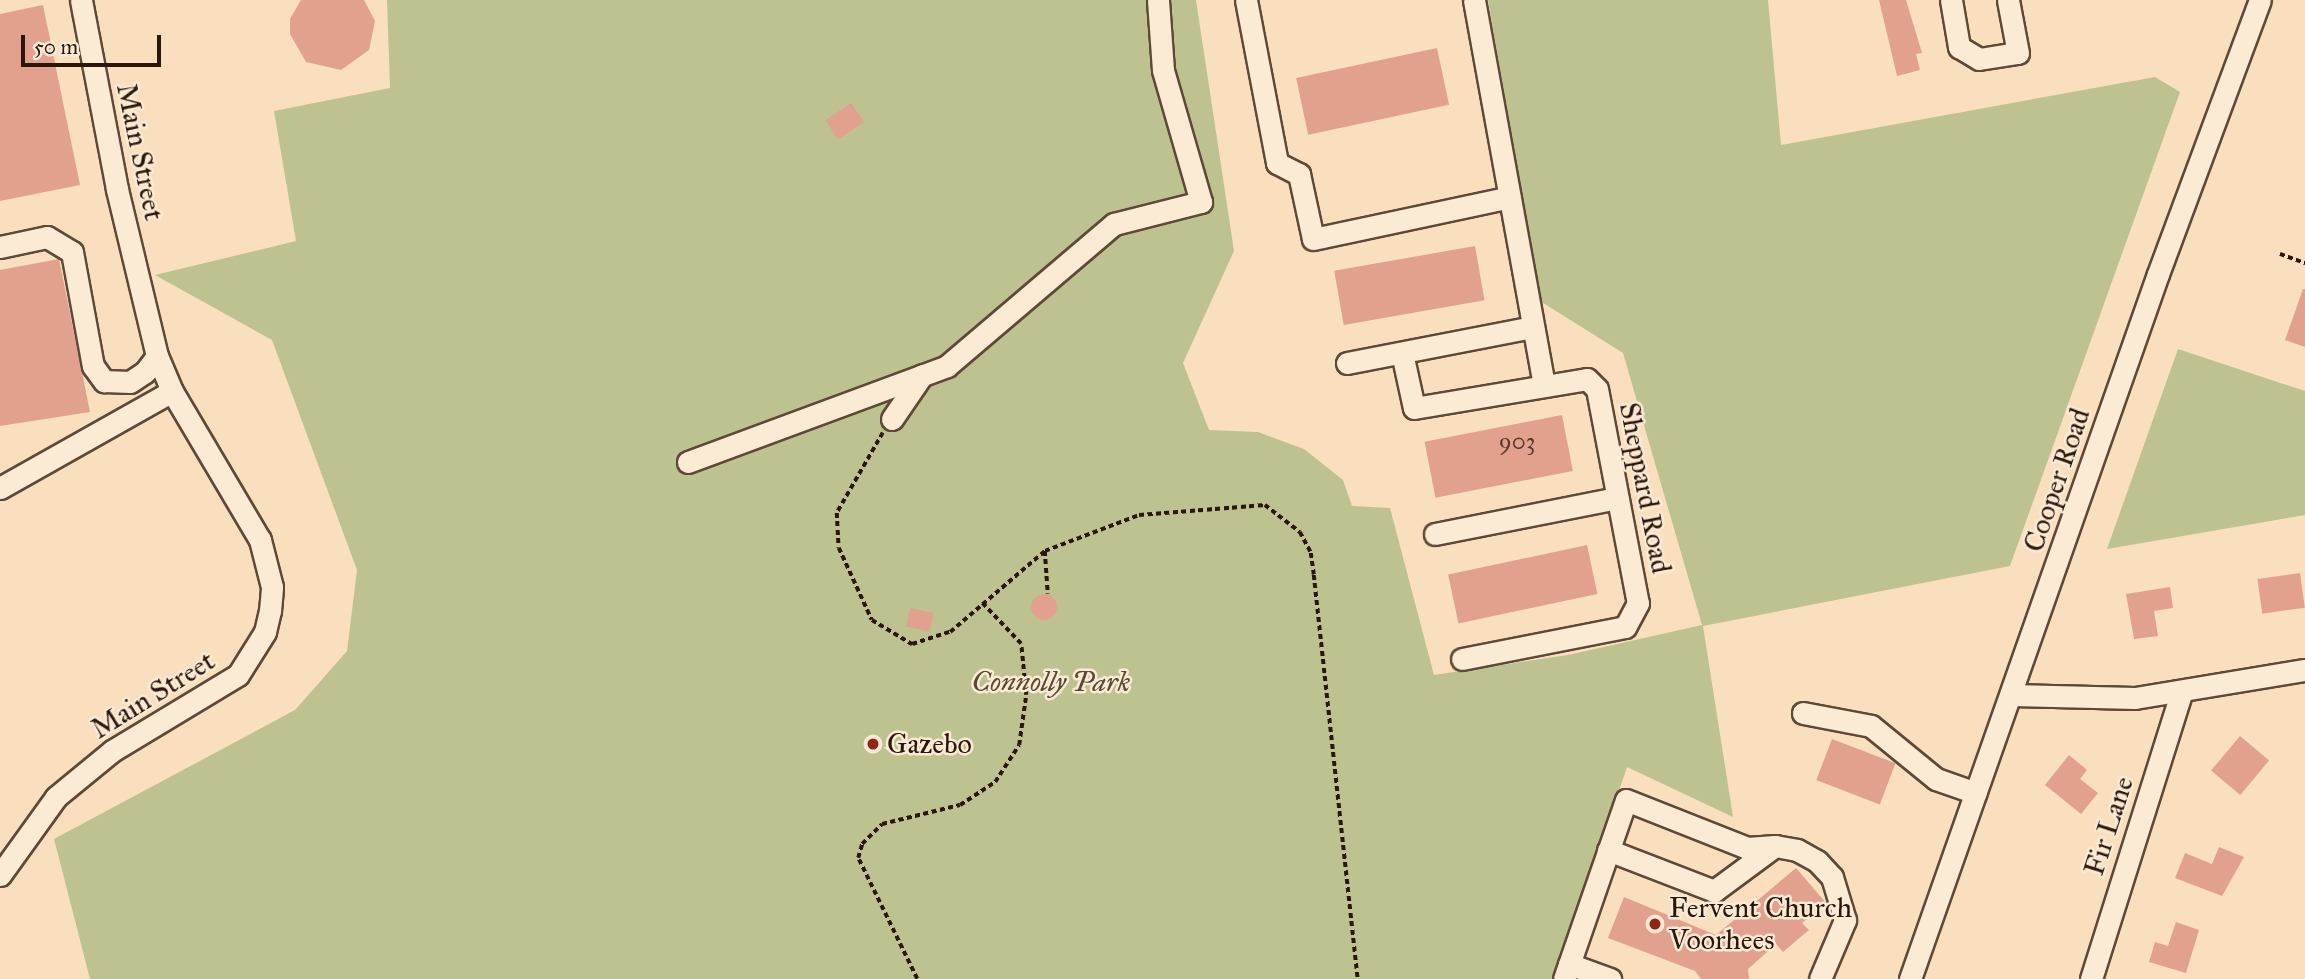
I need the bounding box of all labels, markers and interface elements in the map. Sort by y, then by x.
scale bar [24,21,164,65]
text: 50 m [34,34,78,60]
street label: Main Street [109,80,171,224]
street label: Sheppard Road [1612,400,1678,576]
street label: Cooper Road [2017,404,2097,556]
house number: 903 [1499,428,1535,456]
street label: Main Street [85,644,221,746]
park label: Connolly Park [972,665,1130,699]
place label: Gazebo [887,727,972,761]
marker: Gazebo [865,736,881,752]
street label: Fir Lane [2077,772,2141,880]
place label: Fervent Church Voorhees [1669,891,1852,957]
marker: Fervent Church Voorhees [1647,916,1663,932]

